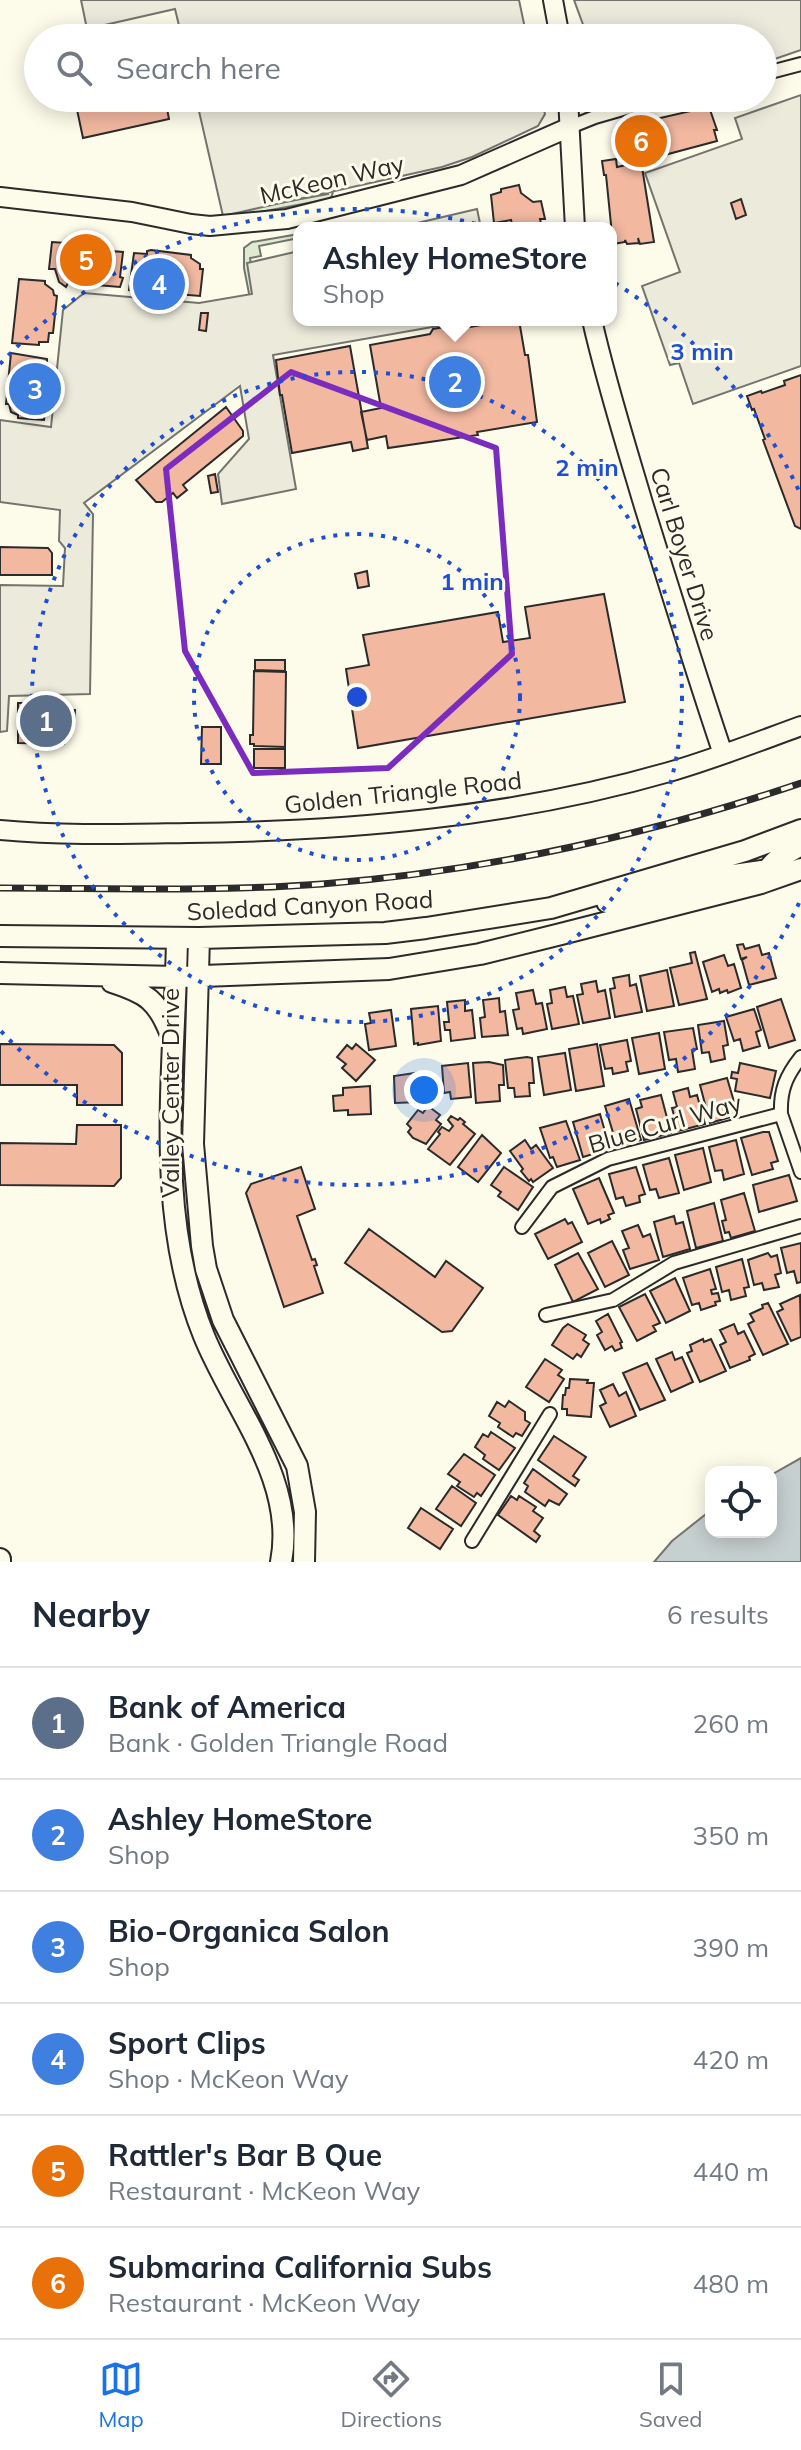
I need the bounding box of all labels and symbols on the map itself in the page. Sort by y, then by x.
pin: 6 [615,111,667,171]
street label: McKeon Way [257,148,407,210]
pin: 5 [60,230,112,290]
pin: 4 [133,254,185,314]
text: 3 min [670,336,734,366]
pin: 2 [429,352,481,412]
pin: 3 [9,359,61,419]
text: 2 min [555,452,619,482]
street label: Carl Boyer Drive [644,463,726,644]
text: 1 min [440,566,504,596]
centre of rings [343,683,371,711]
pin: 1 [20,691,72,751]
street label: Golden Triangle Road [283,765,523,819]
street label: Soledad Canyon Road [186,884,434,926]
street label: Valley Center Drive [155,988,185,1198]
your location [404,1070,444,1110]
street label: Blue Curl Way [585,1087,745,1159]

